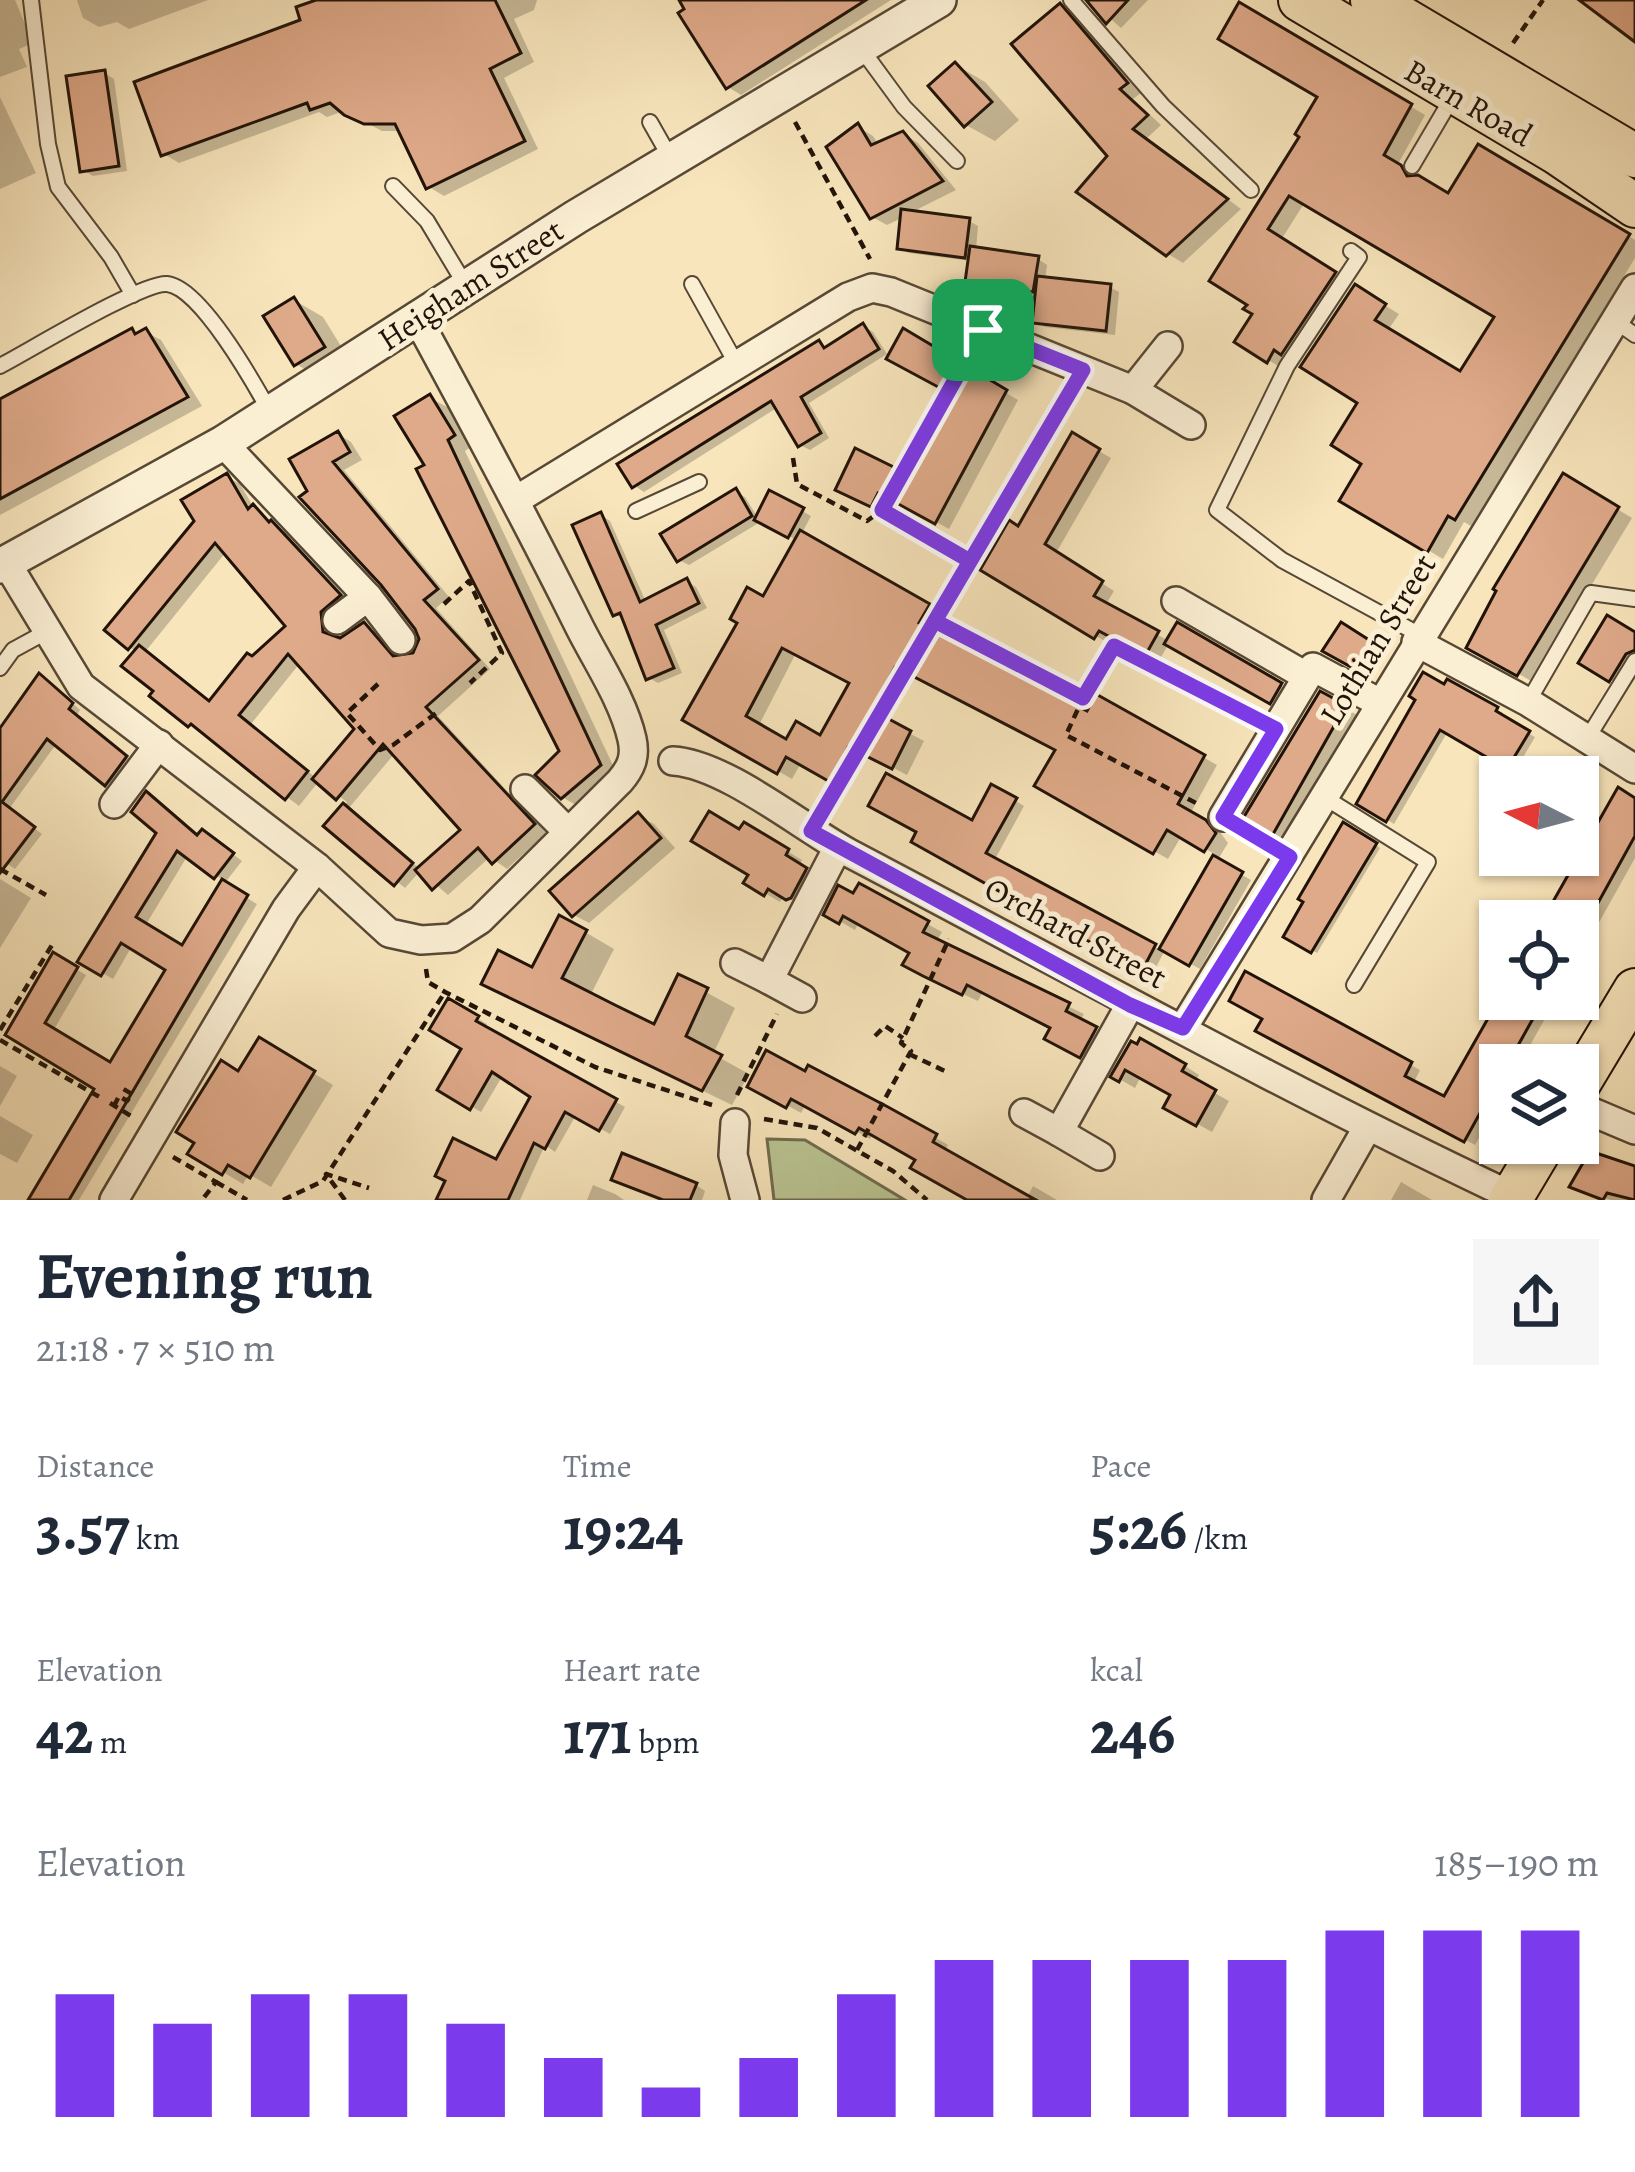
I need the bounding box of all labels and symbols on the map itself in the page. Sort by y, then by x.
street label: Barn Road [1396,48,1541,157]
street label: Heigham Street [369,207,572,361]
pin [932,279,1034,381]
street label: Lothian Street [1309,545,1446,733]
north arrow [1479,756,1599,876]
street label: Orchard Street [977,866,1175,999]

